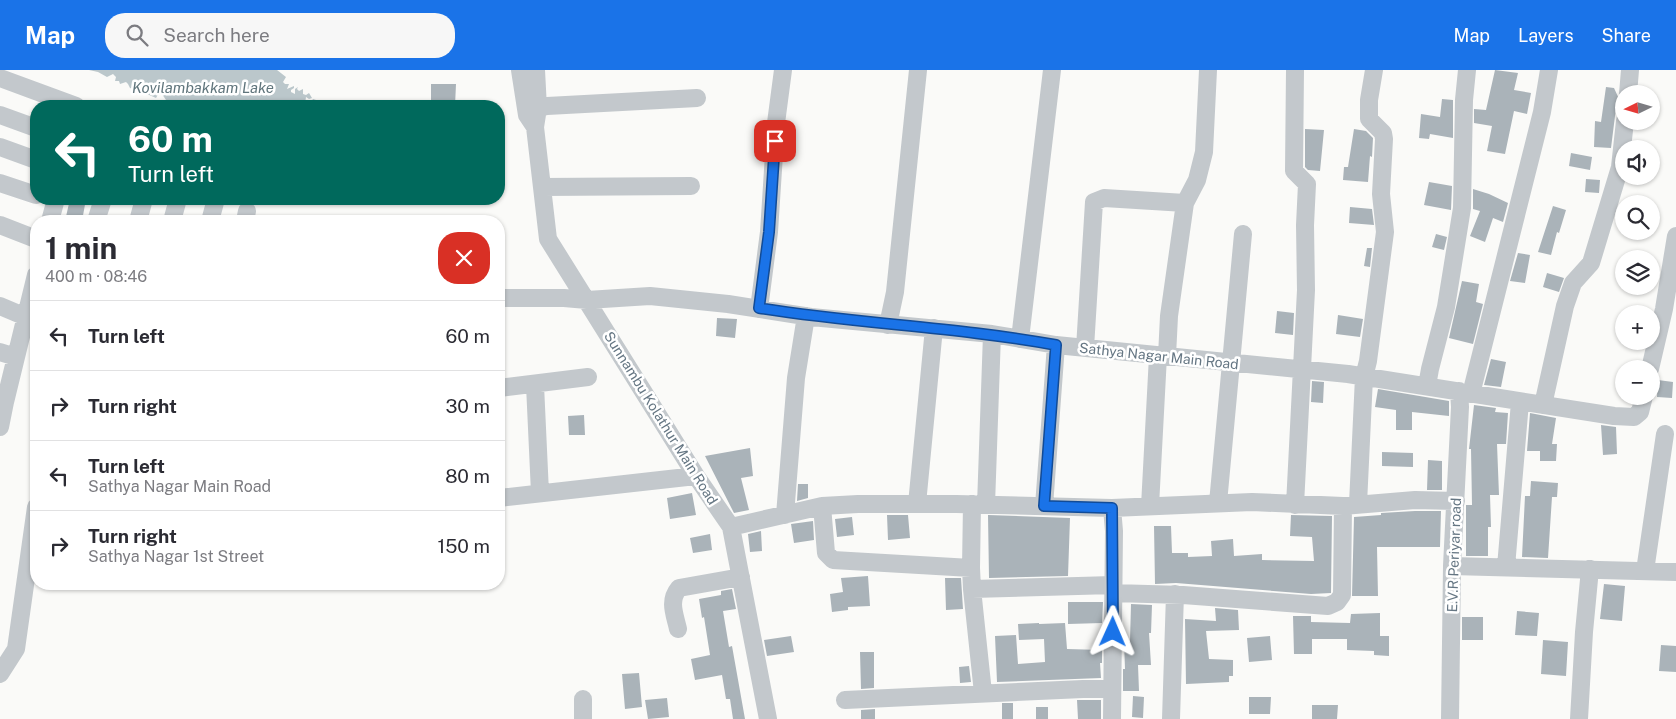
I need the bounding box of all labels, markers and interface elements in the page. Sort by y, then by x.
search box [105,13,455,58]
text: Map [25,21,75,49]
icon: search [123,21,151,49]
text: Search here [163,24,270,46]
text: Map [1454,25,1490,46]
text: Layers [1518,25,1574,46]
text: Share [1602,25,1651,46]
water label: Kovilambakkam Lake [132,79,274,96]
north arrow [1615,85,1660,130]
map controls [1615,85,1660,405]
text: 60 m [128,119,213,160]
icon: left [45,120,110,185]
pin [754,120,796,162]
icon: arrive [761,127,789,155]
button: sound [1615,140,1660,185]
text: Turn left [128,161,214,187]
button: search [1615,195,1660,240]
text: 1 min [45,230,117,266]
button: close [438,232,490,284]
button: layers [1615,250,1660,295]
text: 400 m · 08:46 [45,267,147,286]
button: + [1615,305,1660,350]
icon: left [45,322,73,350]
text: Turn left [88,325,165,347]
text: 60 m [446,325,490,347]
street label: Sunnambu Kolathur Main Road [601,329,721,507]
street label: Sathya Nagar Main Road [1079,340,1239,372]
button: − [1615,360,1660,405]
icon: right [45,392,73,420]
text: Turn right [88,395,177,417]
text: 30 m [445,395,490,417]
text: Turn left [88,455,165,477]
icon: left [45,462,73,490]
text: 80 m [445,465,490,487]
text: Sathya Nagar Main Road [88,477,271,496]
street label: E.V.R Periyar road [1444,497,1464,613]
text: Turn right [88,525,177,547]
icon: right [45,532,73,560]
text: 150 m [437,535,490,557]
text: Sathya Nagar 1st Street [88,547,264,566]
position arrow [1086,605,1138,657]

